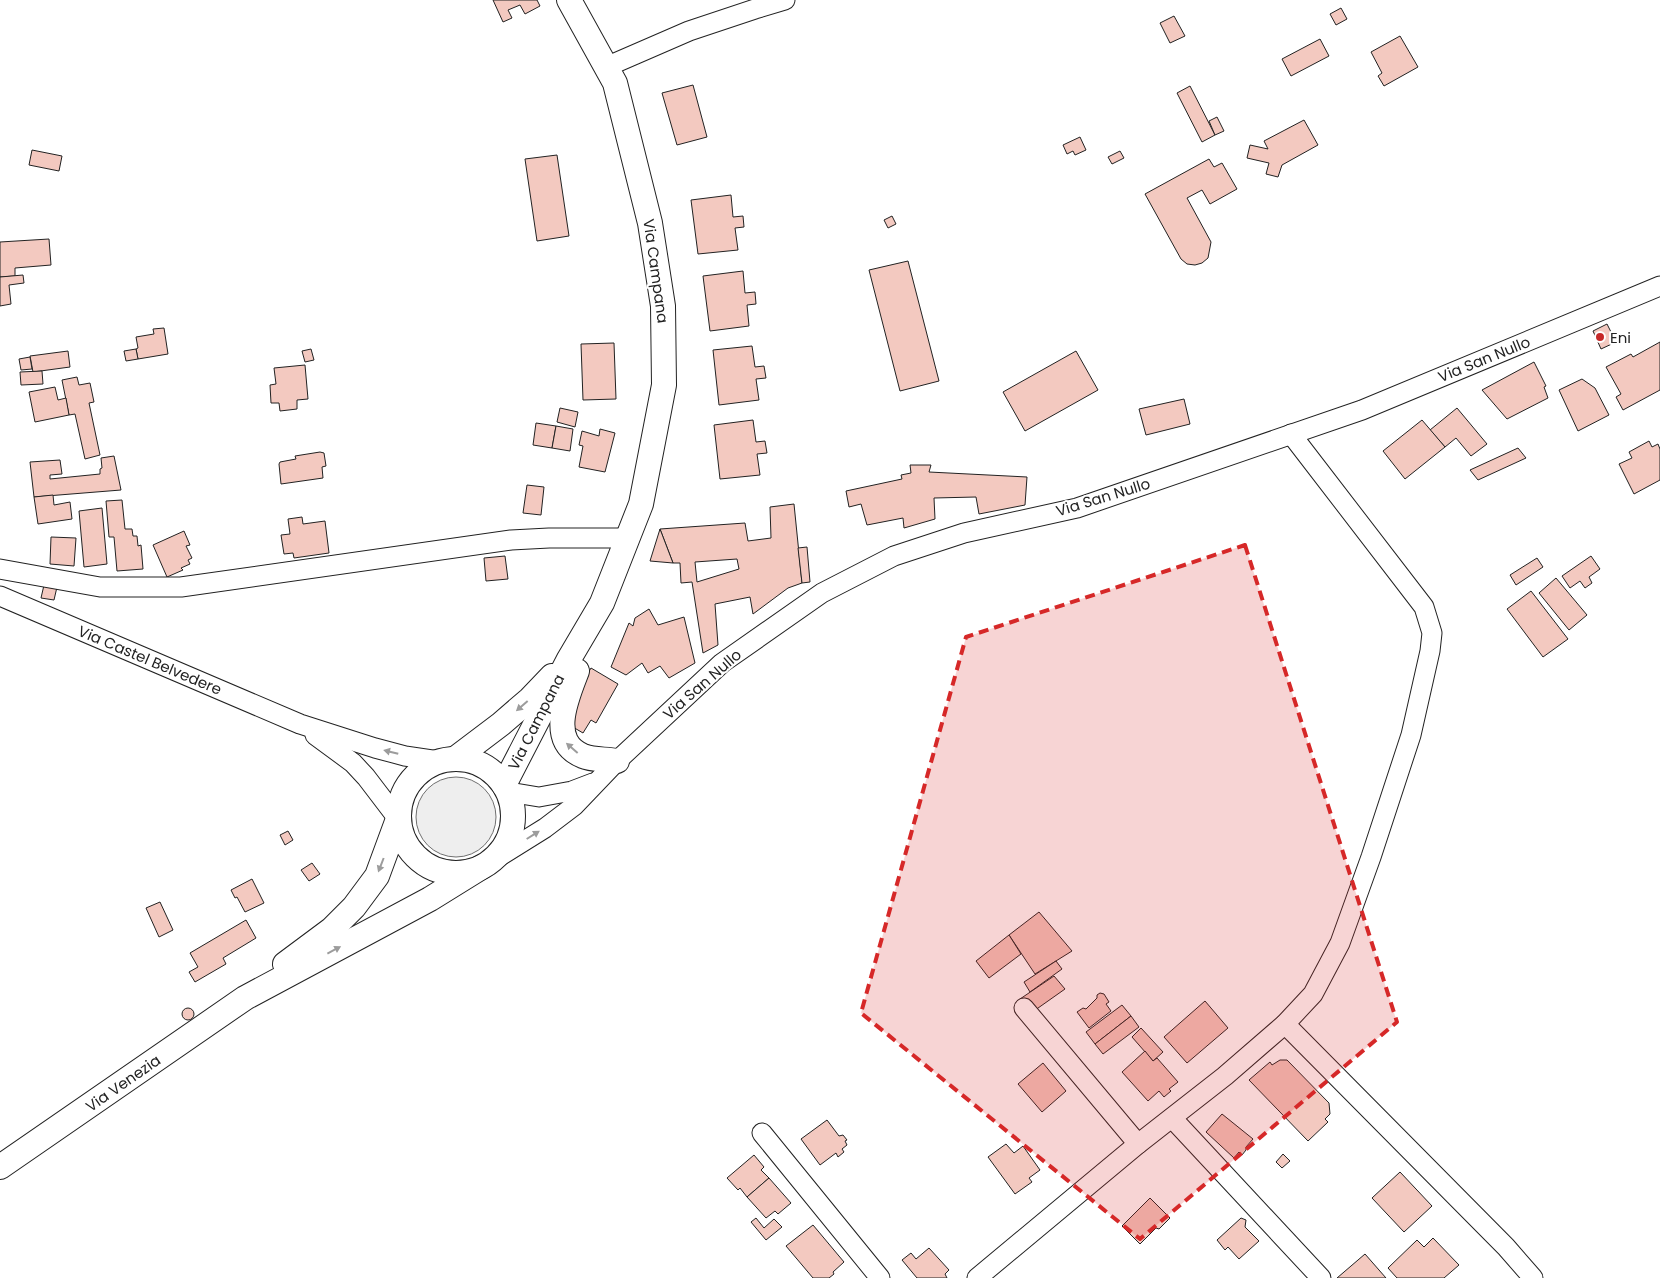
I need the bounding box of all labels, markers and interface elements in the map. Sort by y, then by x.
street label: Via Campana [638,217,674,325]
place label: Eni [1610,327,1631,348]
street label: Via San Nullo [1435,331,1533,387]
marker: Eni [1594,331,1606,343]
street label: Via San Nullo [1053,473,1153,521]
street label: Via Castel Belvedere [75,620,225,700]
street label: Via San Nullo [658,644,746,724]
street label: Via Campana [503,670,569,774]
one-way arrow [517,700,529,712]
one-way arrow [565,742,578,753]
one-way arrow [383,748,398,756]
one-way arrow [527,830,540,840]
one-way arrow [377,858,385,873]
one-way arrow [327,946,342,954]
street label: Via Venezia [81,1049,165,1117]

